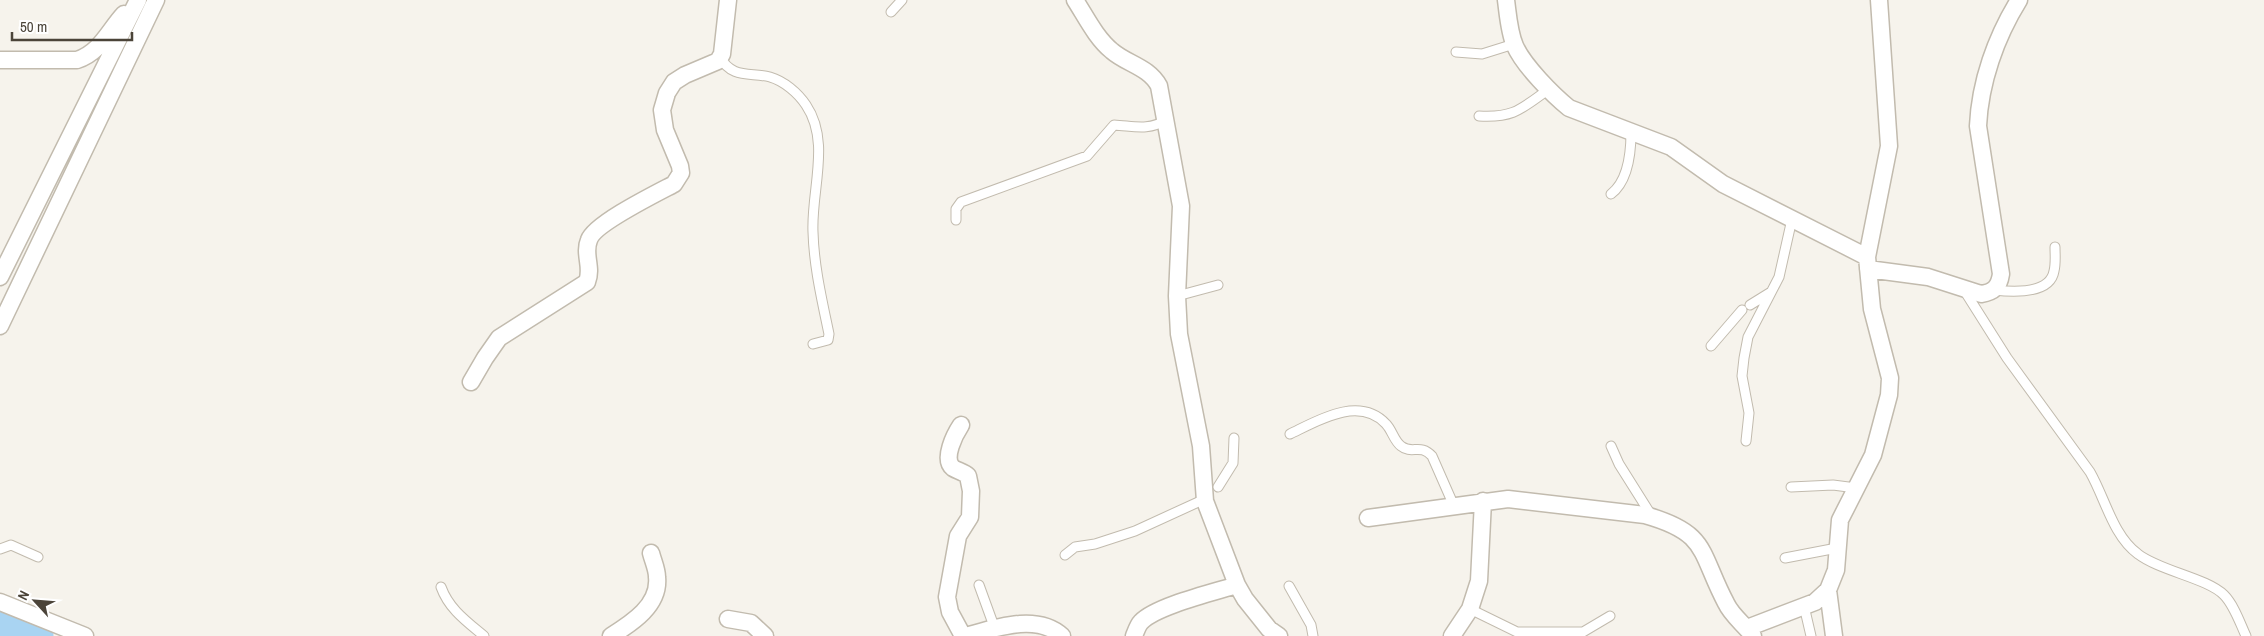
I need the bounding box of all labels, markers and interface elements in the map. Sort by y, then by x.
scale bar [12,10,132,42]
text: 50 m [20,16,47,37]
north arrow [10,576,60,626]
text: N [13,588,33,603]

